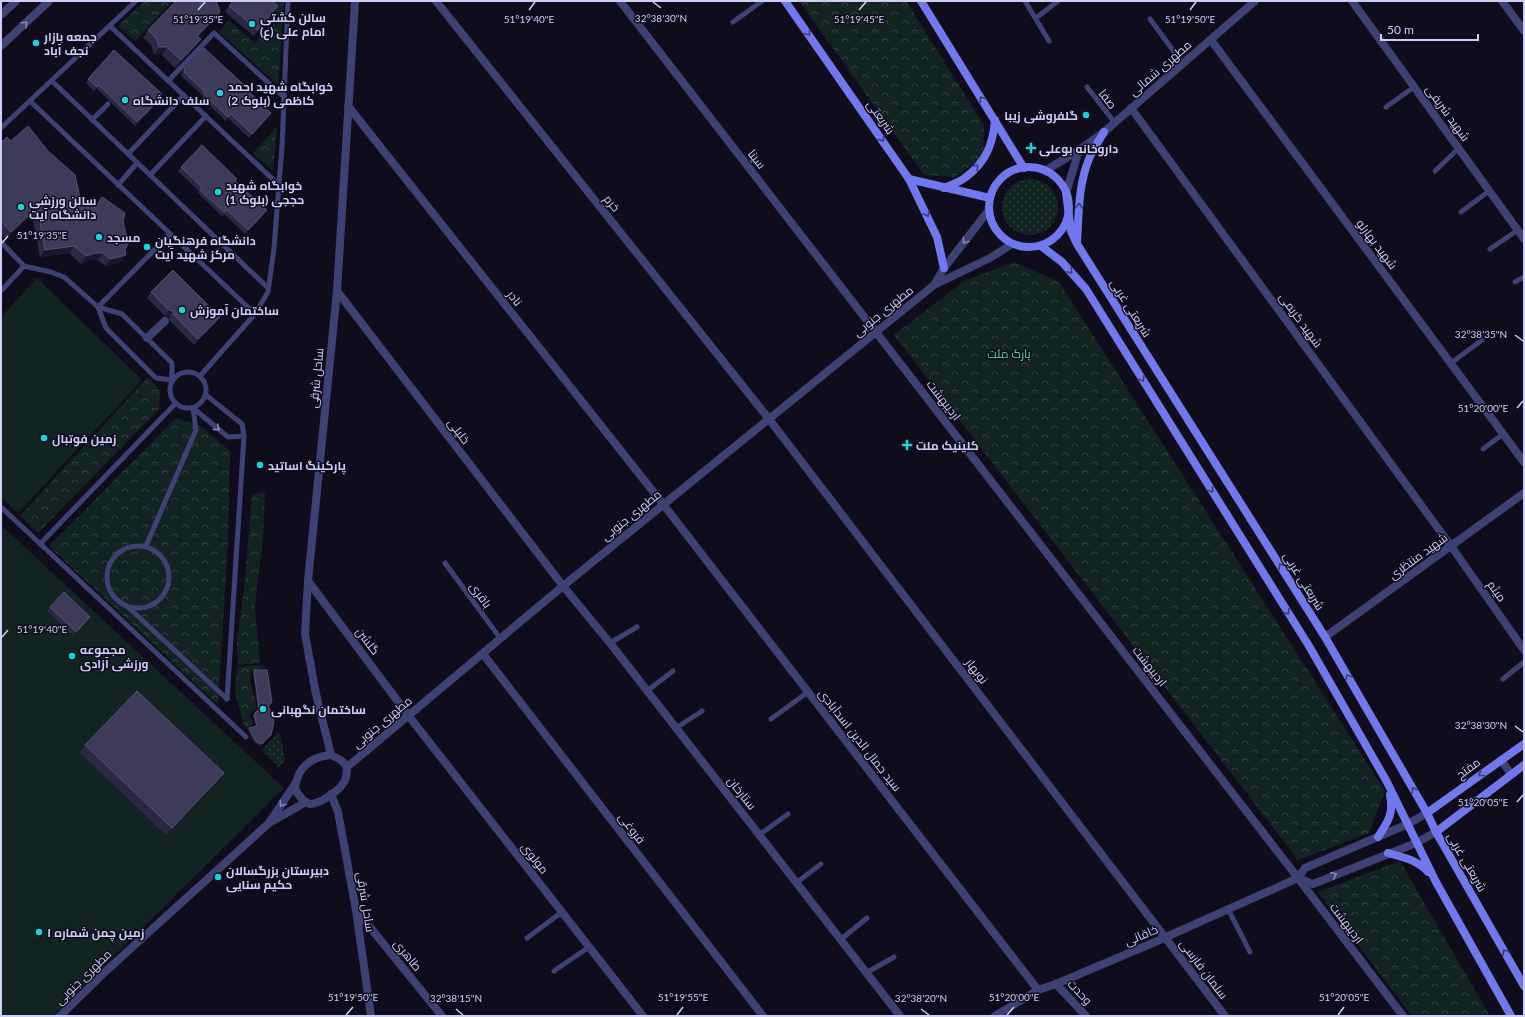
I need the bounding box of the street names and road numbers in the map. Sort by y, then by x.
street label: مطهری شمالی [1126,37,1194,99]
street label: شهید شریفی [1423,82,1473,144]
street label: صفا [1096,86,1120,112]
street label: شریعتی [864,97,898,137]
street label: سینا [745,146,769,172]
street label: خرم [600,191,623,215]
street label: شهید بهارلو [1353,216,1401,272]
street label: شریعتی غربی [1107,276,1155,340]
street label: مطهری جنوبی [850,282,916,340]
street label: نادر [504,286,526,309]
street label: شهید کریمی [1276,290,1326,350]
street label: ساحل شرقی [305,347,327,409]
street label: اردیبهشت [924,377,964,423]
street label: خلیلی [445,415,473,447]
street label: مطهری جنوبی [598,486,664,544]
street label: شهید منتظری [1386,530,1450,582]
street label: شریعتی غربی [1280,549,1328,613]
street label: میثم [1484,577,1510,605]
street label: باقری [467,579,495,611]
street label: گلشن [353,624,383,658]
street label: اردیبهشت [1130,643,1170,689]
street label: نوبهار [962,655,991,687]
street label: سید جمال الدین اسدآبادی [815,686,905,794]
street label: مطهری جنوبی [349,693,415,751]
street label: مفتح [1453,754,1484,783]
street label: ستارخان [724,773,760,813]
street label: فروغی [615,810,649,846]
street label: شریعتی غربی [1444,830,1490,894]
street label: مولوی [518,839,552,877]
street label: ساحل شرقی [354,871,378,933]
street label: اردیبهشت [1327,900,1367,946]
street label: خاقانی [1122,921,1160,949]
street label: طاهری [391,936,425,974]
street label: سلمان فارسی [1177,936,1231,1002]
street label: مطهری جنوبی [52,946,114,1008]
street label: وحدت [1065,976,1095,1008]

